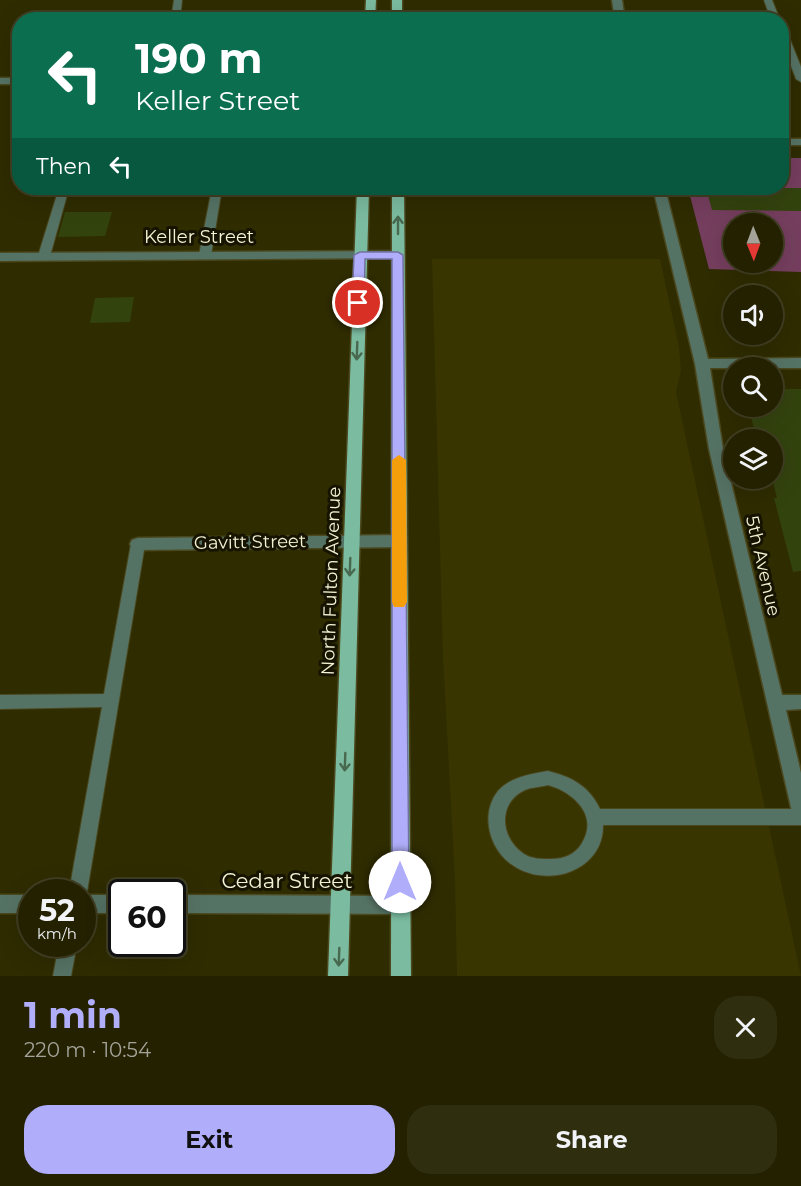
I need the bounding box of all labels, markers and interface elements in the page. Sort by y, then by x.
text: 190 m [135,32,263,84]
icon: left [36,36,114,114]
text: Keller Street [135,84,300,117]
icon: left [104,150,137,183]
text: Then [36,153,92,180]
north arrow [723,213,783,273]
map controls [723,213,783,489]
one-way arrow [392,215,404,235]
street label: Keller Street [144,226,254,248]
pin [332,277,383,328]
button: sound [723,285,783,345]
icon: arrive [341,286,374,319]
one-way arrow [351,340,363,360]
button: search [723,357,783,417]
button: layers [723,429,783,489]
street label: North Fulton Avenue [317,486,345,676]
street label: 5th Avenue [741,514,785,618]
street label: Gavitt Street [194,530,306,554]
one-way arrow [345,556,356,576]
one-way arrow [339,751,350,771]
position arrow [368,850,432,914]
street label: Cedar Street [221,868,353,893]
speed limit sign: 60 [108,879,186,957]
text: 52 [39,892,75,929]
text: km/h [37,924,77,943]
one-way arrow [333,946,345,966]
text: 1 min [24,993,122,1037]
button: close [714,996,777,1059]
text: 220 m · 10:54 [24,1038,151,1062]
button: Exit [24,1105,395,1174]
button: Share [407,1105,777,1174]

